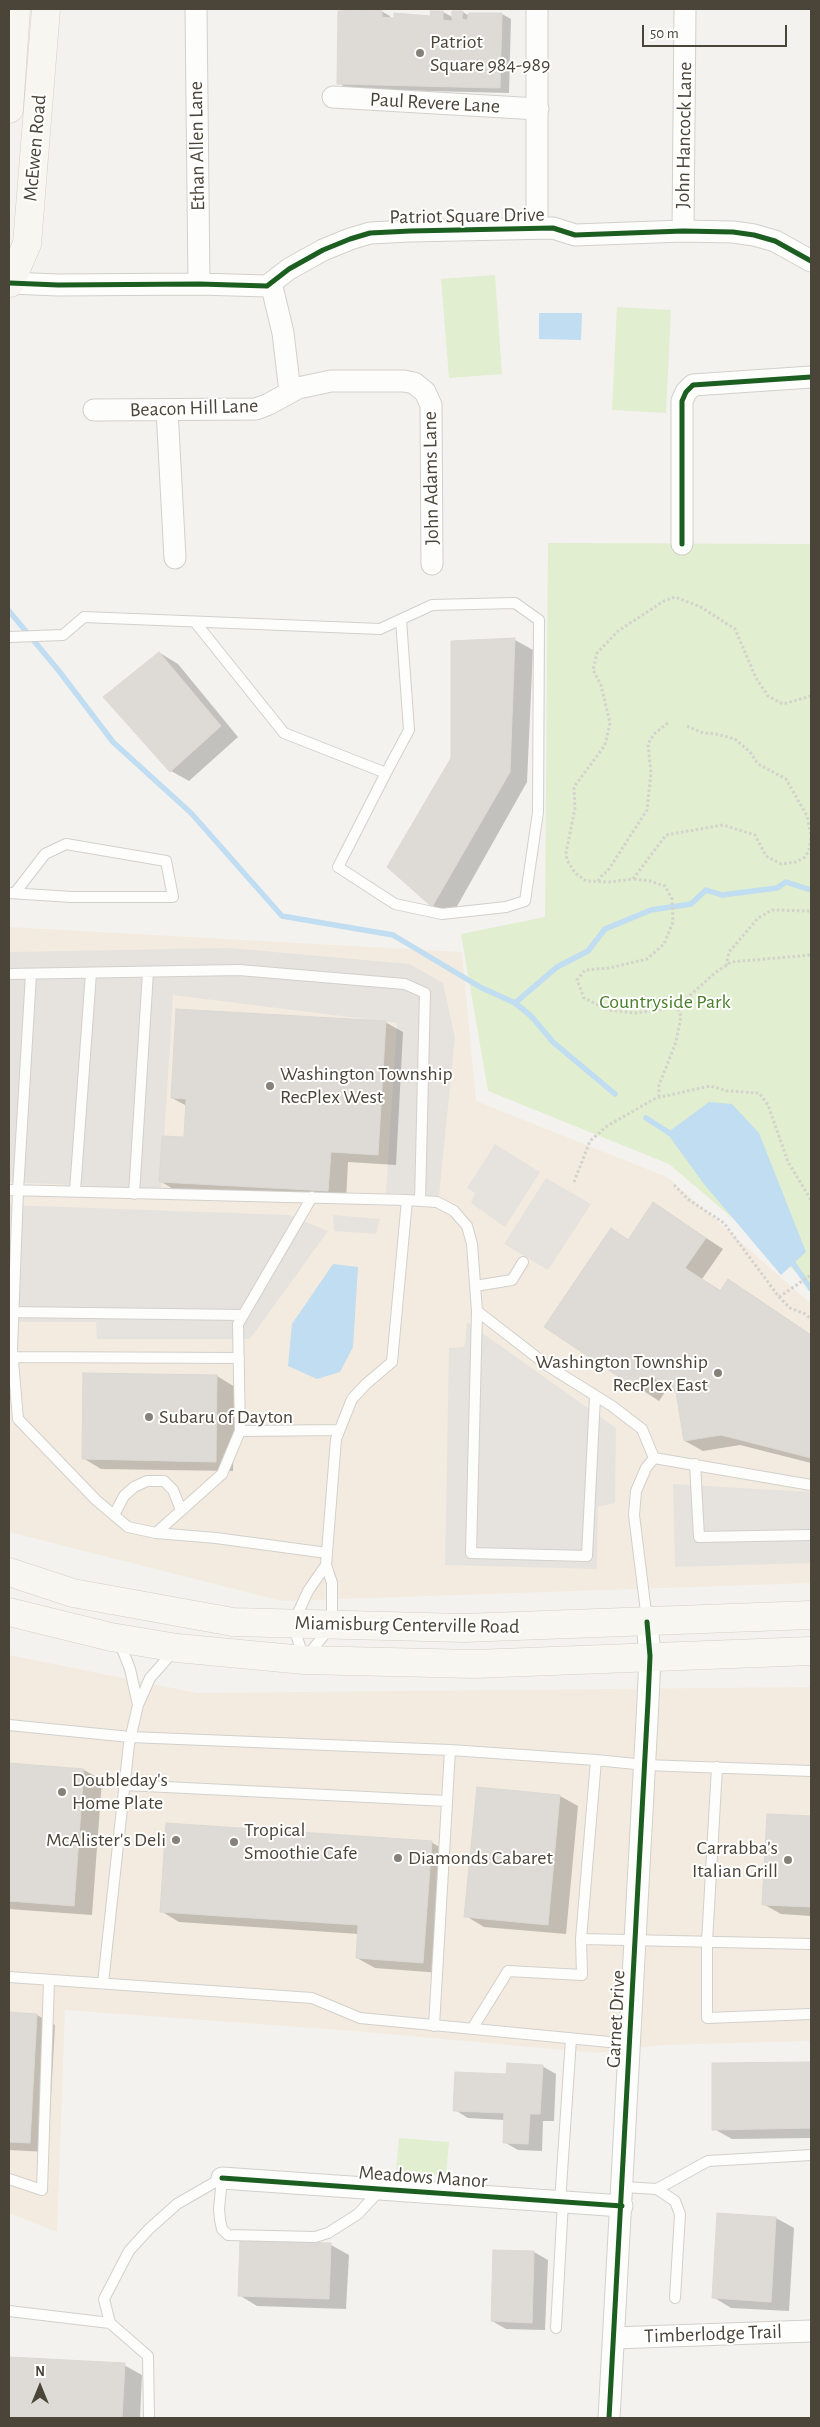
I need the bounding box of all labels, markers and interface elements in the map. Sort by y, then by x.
scale bar [645,15,790,47]
text: 50 m [650,26,679,41]
place label: Patriot Square 984-989 [430,30,550,77]
marker: Patriot Square 984-989 [414,47,426,59]
street label: John Hancock Lane [671,61,697,209]
street label: Ethan Allen Lane [184,81,210,211]
street label: Paul Revere Lane [369,88,501,118]
street label: McEwen Road [18,94,52,202]
street label: Patriot Square Drive [389,203,545,229]
street label: Beacon Hill Lane [129,394,259,422]
street label: John Adams Lane [418,411,444,545]
park label: Countryside Park [599,990,731,1014]
place label: Washington Township RecPlex West [280,1062,453,1109]
marker: Washington Township RecPlex West [264,1080,276,1092]
place label: Washington Township RecPlex East [535,1350,708,1397]
marker: Washington Township RecPlex East [712,1367,724,1379]
place label: Subaru of Dayton [159,1405,293,1429]
marker: Subaru of Dayton [143,1411,155,1423]
street label: Miamisburg Centerville Road [294,1611,520,1639]
place label: Doubleday's Home Plate [72,1768,168,1815]
marker: Doubleday's Home Plate [56,1786,68,1798]
place label: Tropical Smoothie Cafe [244,1818,357,1865]
place label: McAlister's Deli [46,1828,166,1852]
marker: McAlister's Deli [170,1834,182,1846]
marker: Tropical Smoothie Cafe [228,1836,240,1848]
place label: Carrabba's Italian Grill [692,1836,778,1883]
place label: Diamonds Cabaret [408,1846,553,1870]
marker: Diamonds Cabaret [392,1852,404,1864]
marker: Carrabba's Italian Grill [782,1854,794,1866]
street label: Garnet Drive [601,1969,631,2069]
street label: Meadows Manor [358,2161,488,2193]
street label: Timberlodge Trail [644,2320,782,2348]
north arrow [15,2362,65,2412]
text: N [35,2365,45,2379]

